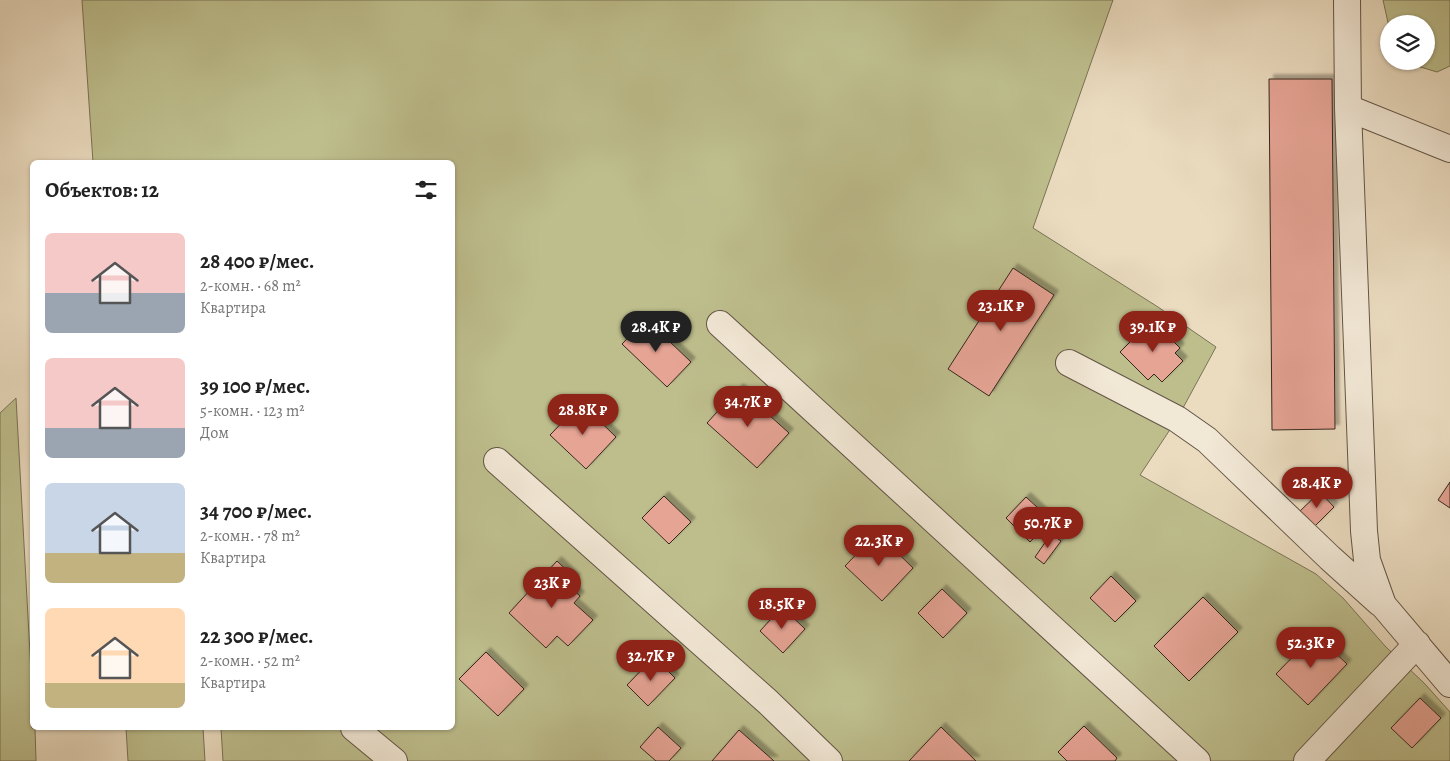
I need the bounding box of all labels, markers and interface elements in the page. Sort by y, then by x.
map controls [1380,15,1435,70]
button: layers [1380,15,1435,70]
text: Объектов: 12 [45,176,159,204]
icon: filters [412,176,440,204]
text: 28 400 ₽/мес. [200,247,314,275]
icon: home [85,253,145,313]
text: 2-комн. · 68 m² [200,275,301,297]
pin: 23.1K ₽ [955,290,1047,332]
text: 23.1K ₽ [978,295,1024,317]
text: Квартира [200,297,266,319]
pin: 28.4K ₽ [610,310,702,353]
pin: 39.1K ₽ [1107,310,1199,353]
text: 28.4K ₽ [632,316,680,338]
text: 39.1K ₽ [1130,316,1176,338]
text: 39 100 ₽/мес. [200,372,311,400]
icon: home [85,378,145,438]
pin: 34.7K ₽ [702,386,794,428]
text: 34.7K ₽ [724,391,772,413]
pin: 28.8K ₽ [537,394,629,436]
text: 28.8K ₽ [559,399,607,421]
text: 5-комн. · 123 m² [200,400,305,422]
text: Дом [200,422,229,444]
pin: 28.4K ₽ [1271,466,1363,509]
text: 28.4K ₽ [1293,472,1341,494]
text: 34 700 ₽/мес. [200,497,312,525]
icon: home [85,503,145,563]
pin: 50.7K ₽ [1002,506,1094,549]
text: 50.7K ₽ [1024,512,1072,534]
pin: 22.3K ₽ [833,524,925,567]
text: 2-комн. · 78 m² [200,525,300,547]
text: 22.3K ₽ [855,530,903,552]
text: Квартира [200,547,266,569]
pin: 23K ₽ [517,566,587,609]
text: 23K ₽ [534,572,570,594]
pin: 18.5K ₽ [736,588,828,630]
text: 18.5K ₽ [759,593,805,615]
text: 22 300 ₽/мес. [200,622,314,650]
pin: 52.3K ₽ [1265,626,1357,669]
icon: home [85,628,145,688]
text: 52.3K ₽ [1287,632,1335,654]
pin: 32.7K ₽ [605,640,697,682]
text: 32.7K ₽ [627,645,675,667]
text: 2-комн. · 52 m² [200,650,300,672]
text: Квартира [200,672,266,694]

